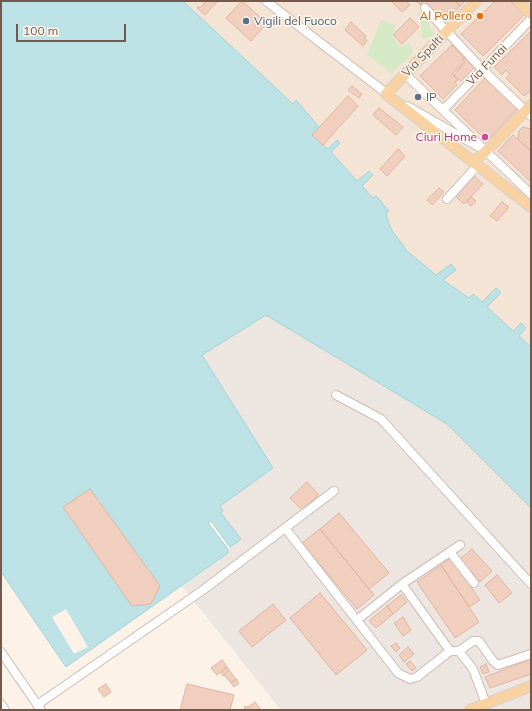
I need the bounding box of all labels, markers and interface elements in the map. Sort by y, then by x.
place label: Al Pollero [419,9,472,23]
marker: Al Pollero [475,11,485,21]
place label: Vigili del Fuoco [254,14,337,28]
scale bar [18,16,128,42]
marker: Vigili del Fuoco [241,16,251,26]
text: 100 m [23,23,58,38]
street label: Via Spalti [399,32,447,80]
street label: Via Funai [464,41,510,89]
place label: IP [426,90,437,104]
marker: IP [413,92,423,102]
place label: Ciuri Home [416,130,477,144]
marker: Ciuri Home [480,132,490,142]

